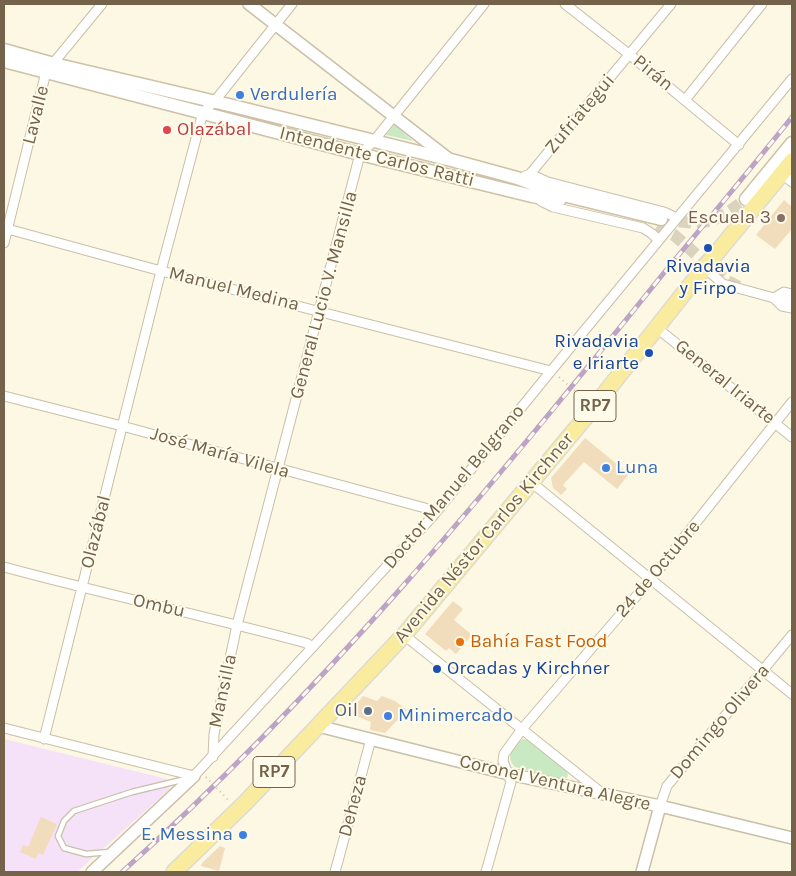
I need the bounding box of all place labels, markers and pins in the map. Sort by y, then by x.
place label: Verdulería [250,84,338,106]
marker: Verdulería [234,89,246,101]
place label: Olazábal [177,119,252,141]
marker: Olazábal [161,124,173,136]
place label: Escuela 3 [688,207,771,229]
marker: Escuela 3 [775,212,787,224]
marker: Rivadavia y Firpo [702,242,714,254]
place label: Rivadavia y Firpo [666,256,750,300]
place label: Rivadavia e Iriarte [554,331,639,375]
marker: Rivadavia e Iriarte [643,347,655,359]
place label: Luna [616,457,658,479]
marker: Luna [600,462,612,474]
place label: Bahía Fast Food [470,631,607,653]
marker: Bahía Fast Food [454,636,466,648]
place label: Orcadas y Kirchner [447,658,609,680]
marker: Orcadas y Kirchner [431,663,443,675]
place label: Oil [335,700,358,722]
marker: Oil [362,705,374,717]
place label: Minimercado [398,705,513,727]
marker: Minimercado [382,710,394,722]
place label: E. Messina [141,824,233,846]
marker: E. Messina [237,829,249,841]

